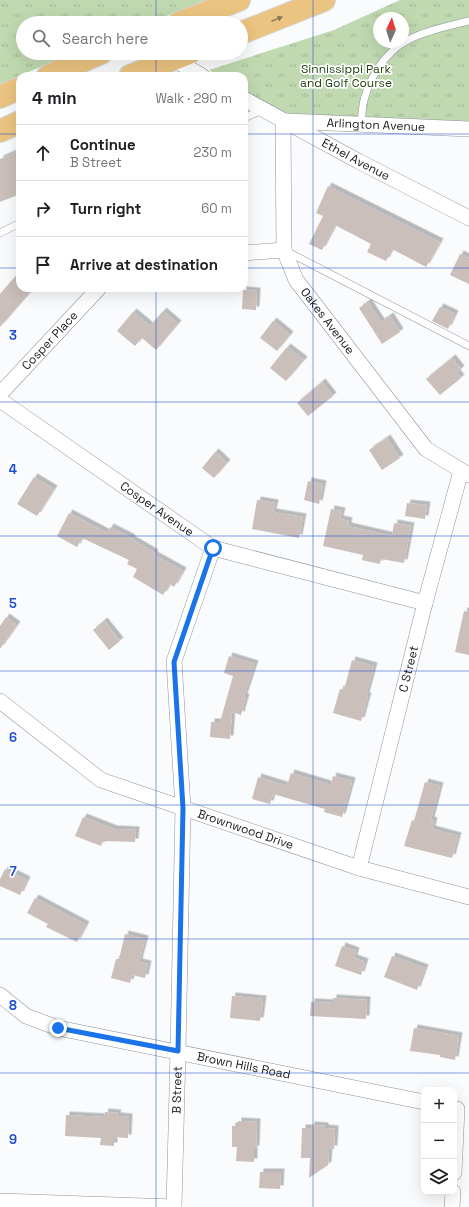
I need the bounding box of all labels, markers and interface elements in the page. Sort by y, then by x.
north arrow [373,12,409,48]
one-way arrow [272,15,284,21]
search box [16,16,248,60]
icon: search [30,27,52,49]
text: Search here [62,29,148,48]
park label: Sinnissippi Park and Golf Course [300,61,392,91]
text: 4 min [32,87,77,109]
text: Walk · 290 m [155,90,232,107]
street label: Arlington Avenue [326,115,425,135]
text: Continue [70,135,136,154]
street label: Ethel Avenue [319,135,393,184]
icon: ahead [32,142,54,164]
text: 230 m [194,144,232,161]
text: B Street [70,154,122,171]
icon: right [32,198,54,220]
text: Turn right [70,199,141,218]
text: 60 m [201,200,232,217]
icon: arrive [32,254,54,276]
text: Arrive at destination [70,255,218,274]
street label: Oakes Avenue [297,284,358,358]
street label: Cosper Place [18,308,81,374]
text: 3 [9,327,17,344]
text: 4 [9,461,17,478]
street label: Cosper Avenue [117,478,197,540]
route start [204,539,222,557]
text: 5 [9,595,17,612]
street label: C Street [395,644,422,694]
text: 6 [9,729,17,746]
street label: Brownwood Drive [195,806,296,853]
text: 7 [9,863,17,880]
text: 8 [9,997,17,1014]
route end [49,1019,67,1037]
street label: Brown Hills Road [195,1048,292,1083]
street label: B Street [168,1066,186,1114]
map controls [421,1087,457,1195]
button: + [421,1087,457,1123]
button: − [421,1123,457,1159]
text: 9 [9,1131,17,1148]
button: layers [421,1159,457,1195]

